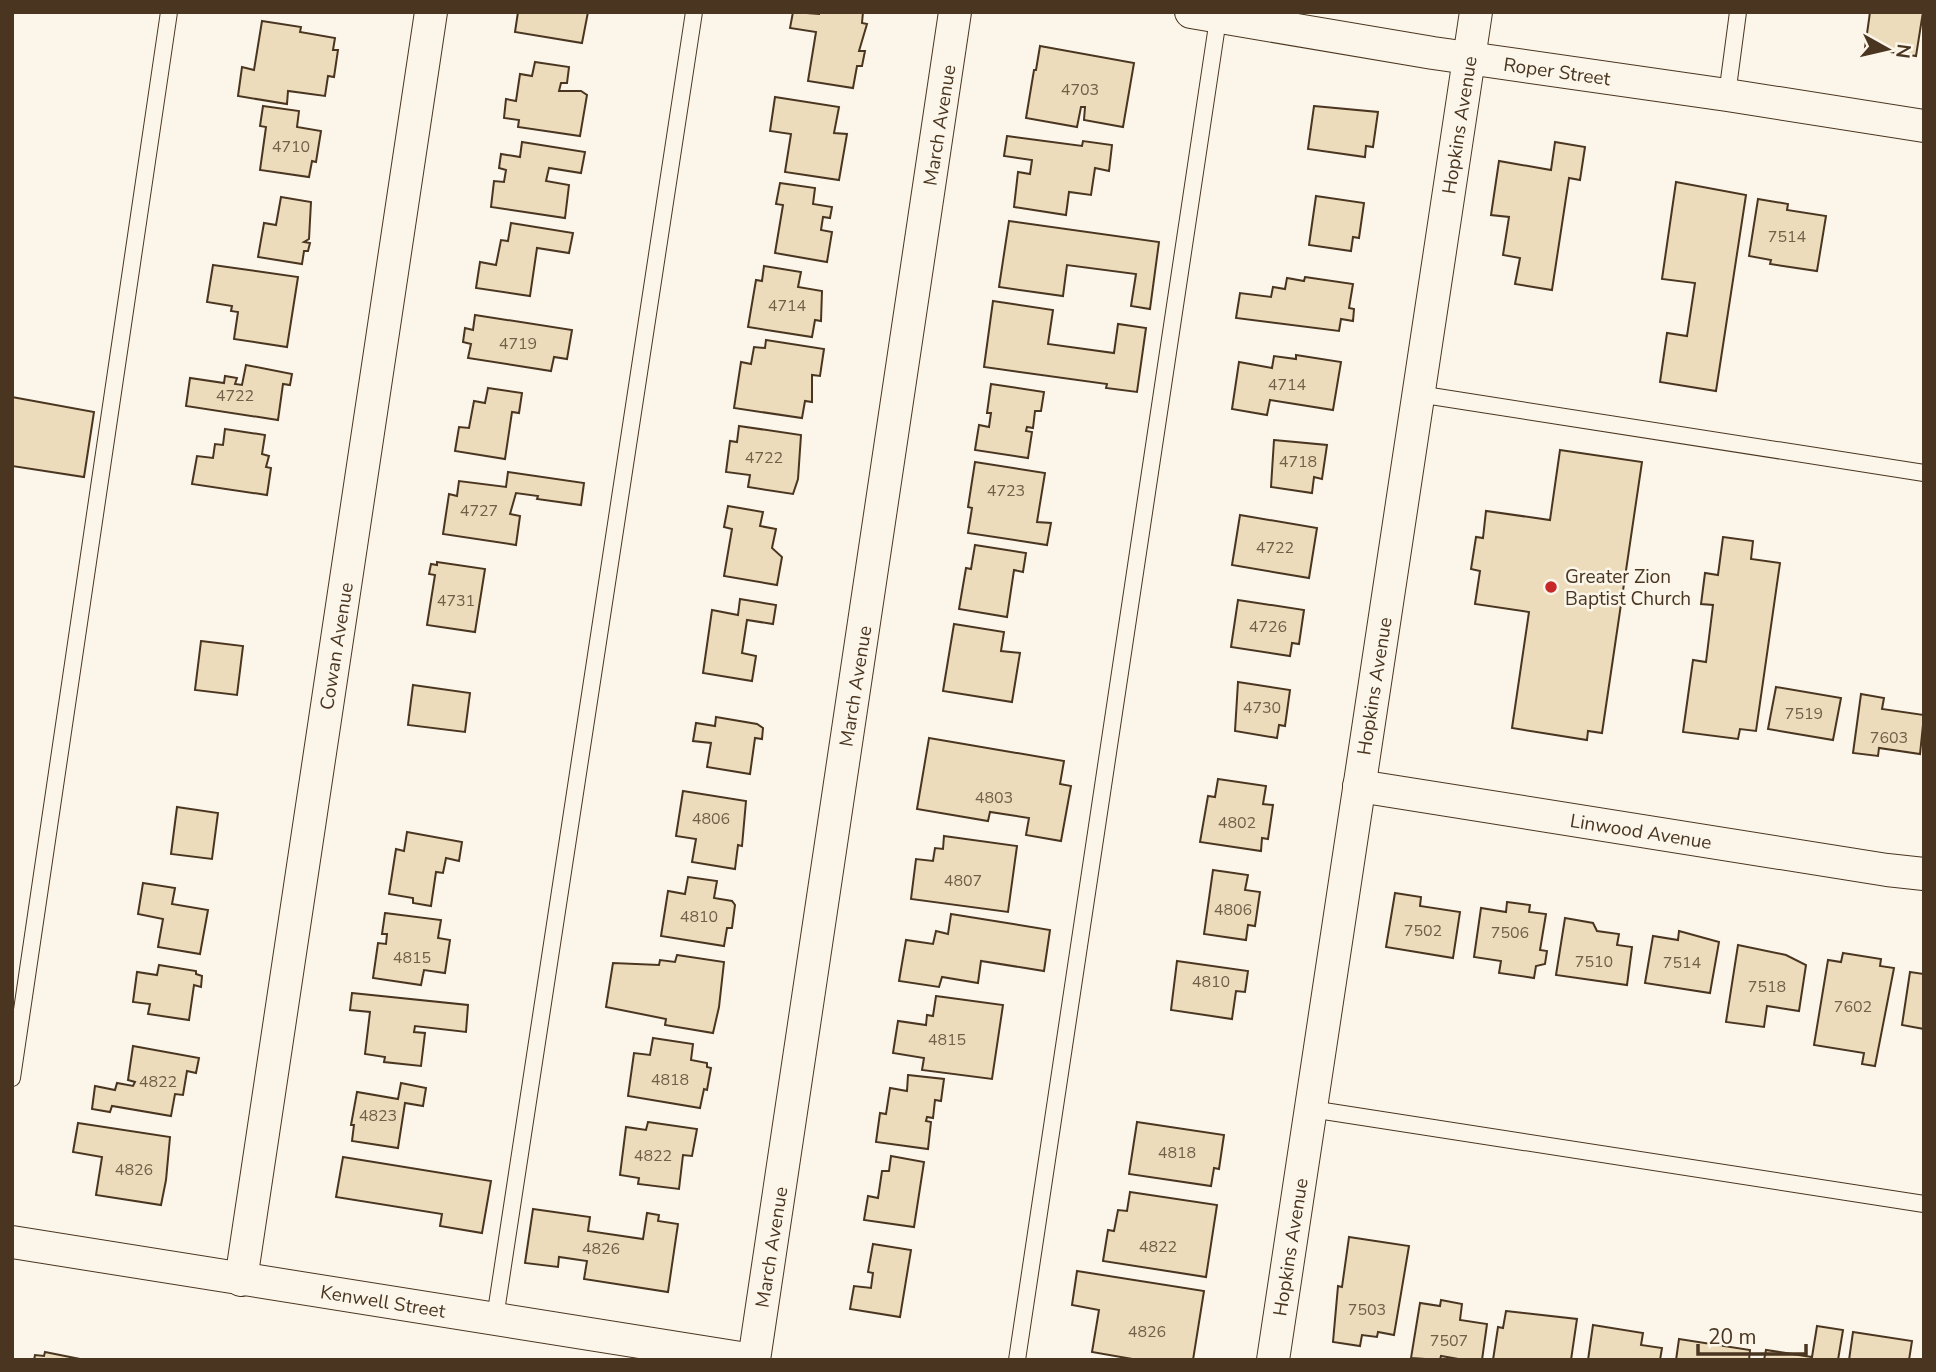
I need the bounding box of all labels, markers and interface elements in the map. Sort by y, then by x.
north arrow [1852,14,1922,84]
text: N [1889,42,1917,60]
street label: Roper Street [1502,52,1612,92]
street label: Hopkins Avenue [1436,54,1484,196]
street label: March Avenue [918,63,962,188]
house number: 4703 [1061,79,1099,101]
house number: 4710 [272,136,310,158]
house number: 7514 [1768,226,1807,248]
house number: 4714 [768,295,807,317]
house number: 4719 [499,333,537,355]
house number: 4714 [1268,374,1307,396]
house number: 4722 [216,385,254,407]
house number: 4722 [745,447,783,469]
house number: 4718 [1279,451,1317,473]
house number: 4723 [987,480,1025,502]
house number: 4727 [460,500,498,522]
house number: 4722 [1256,537,1294,559]
place label: Greater Zion Baptist Church [1565,564,1691,612]
marker: Greater Zion Baptist Church [1543,579,1559,595]
street label: Cowan Avenue [314,581,360,712]
house number: 4731 [437,590,475,612]
street label: Hopkins Avenue [1351,615,1399,757]
house number: 4726 [1249,616,1287,638]
street label: March Avenue [834,624,878,749]
house number: 4730 [1243,697,1281,719]
house number: 7519 [1785,703,1823,725]
house number: 7603 [1870,727,1908,749]
house number: 4803 [975,787,1013,809]
house number: 4806 [692,808,730,830]
street label: Linwood Avenue [1568,808,1714,856]
house number: 4802 [1218,812,1256,834]
house number: 4807 [944,870,982,892]
house number: 4806 [1214,899,1252,921]
house number: 4810 [680,906,718,928]
house number: 7502 [1404,920,1442,942]
house number: 7506 [1491,922,1529,944]
house number: 4815 [393,947,431,969]
house number: 7510 [1575,951,1613,973]
house number: 7514 [1663,952,1702,974]
house number: 4810 [1192,971,1230,993]
house number: 7518 [1748,976,1786,998]
house number: 7602 [1834,996,1872,1018]
house number: 4815 [928,1029,966,1051]
house number: 4818 [651,1069,689,1091]
house number: 4822 [139,1071,177,1093]
house number: 4823 [359,1105,397,1127]
house number: 4818 [1158,1142,1196,1164]
house number: 4822 [634,1145,672,1167]
house number: 4826 [115,1159,153,1181]
street label: Hopkins Avenue [1267,1176,1315,1318]
street label: March Avenue [750,1185,794,1310]
house number: 4822 [1139,1236,1177,1258]
house number: 4826 [582,1238,620,1260]
street label: Kenwell Street [318,1279,448,1325]
house number: 7503 [1348,1299,1386,1321]
scale bar [1698,1312,1806,1356]
house number: 4826 [1128,1321,1166,1343]
text: 20 m [1708,1323,1757,1351]
house number: 7507 [1430,1330,1468,1352]

